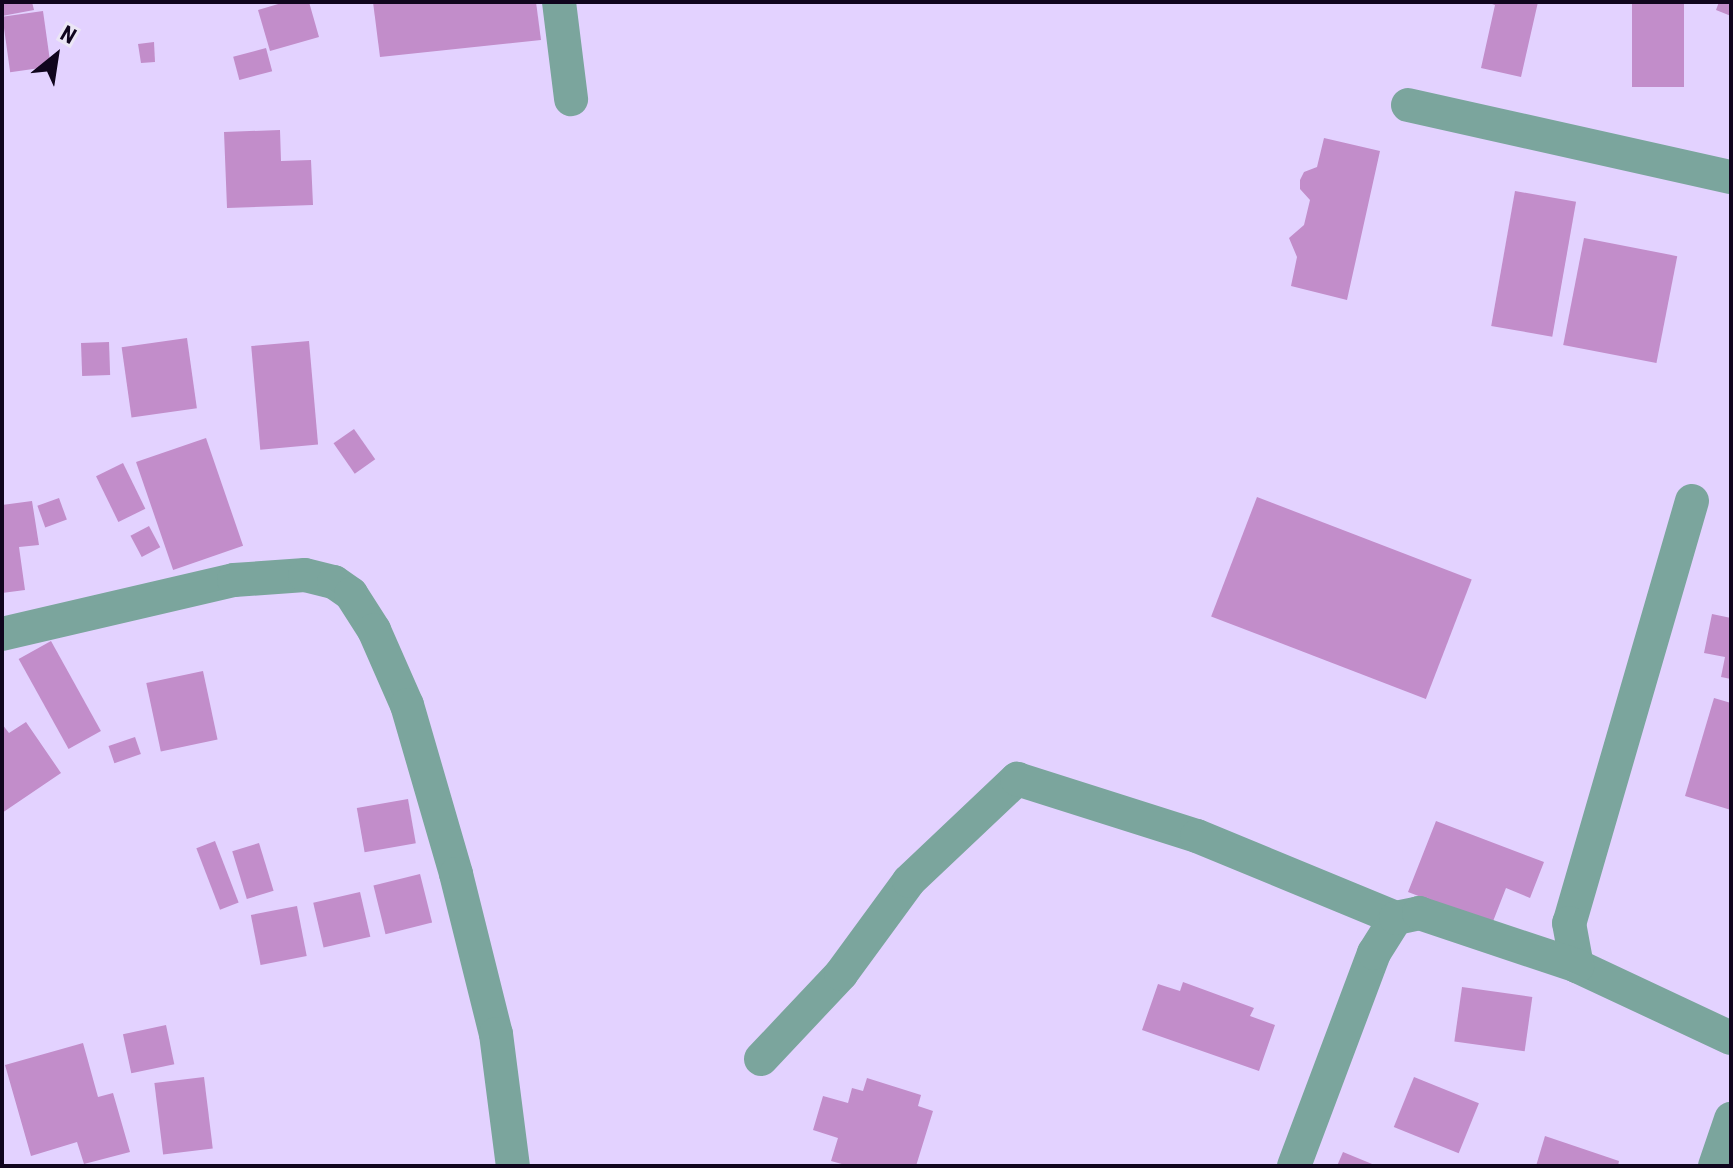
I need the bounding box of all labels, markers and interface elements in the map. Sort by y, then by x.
north arrow [16,16,96,96]
text: N [56,21,80,49]

